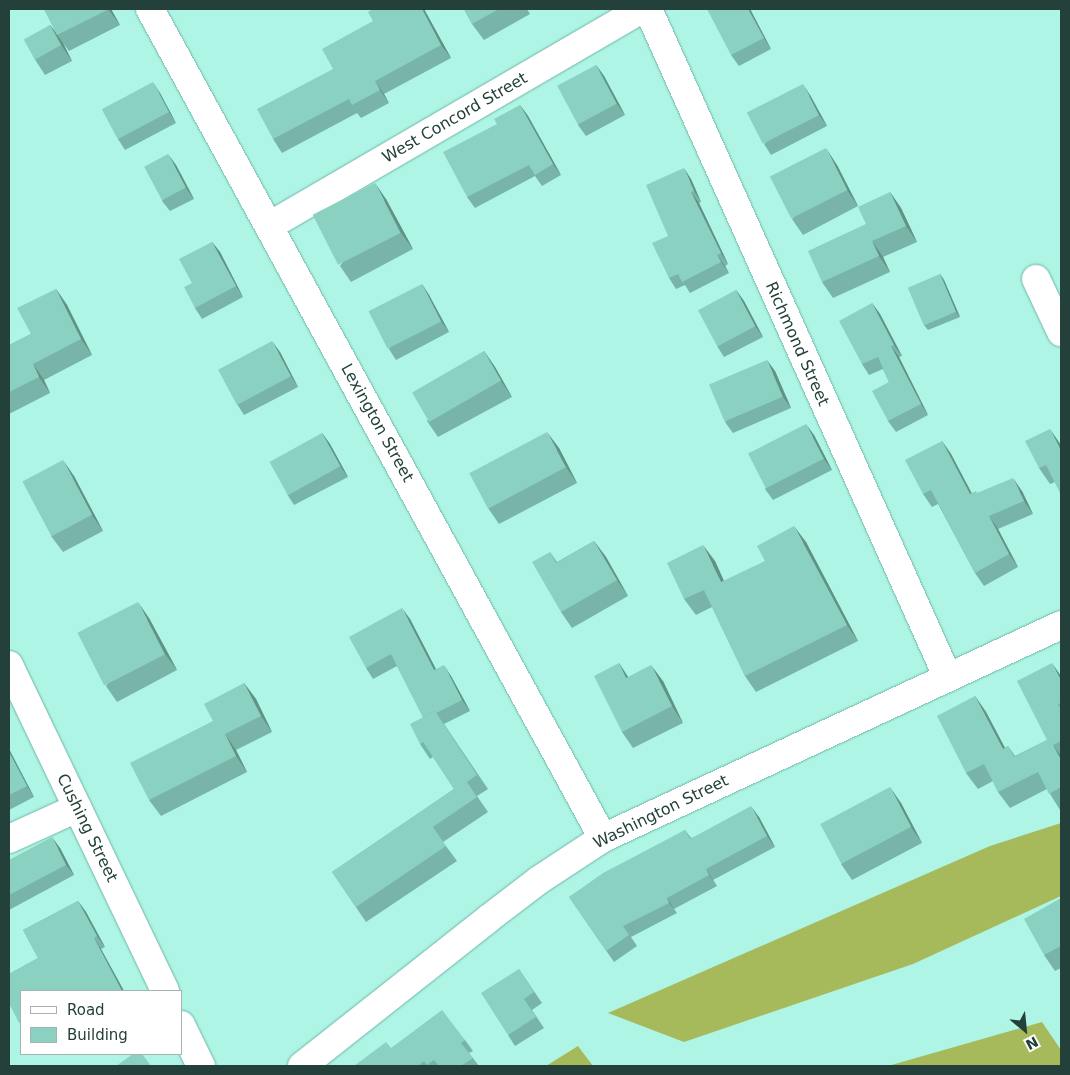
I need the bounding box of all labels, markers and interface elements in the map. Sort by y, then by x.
street label: West Concord Street [379,69,531,167]
street label: Richmond Street [761,279,833,409]
street label: Lexington Street [337,360,417,486]
street label: Cushing Street [52,771,122,885]
street label: Washington Street [590,771,732,853]
legend [20,990,182,1055]
text: Road [67,1001,105,1019]
north arrow [1000,1005,1050,1055]
text: Building [67,1026,128,1044]
text: N [1023,1033,1041,1053]

